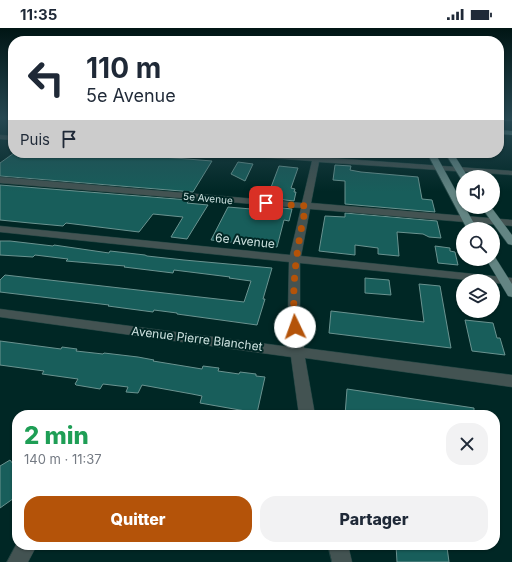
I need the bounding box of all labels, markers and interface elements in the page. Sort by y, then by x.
text: 11:35 [20,5,57,24]
text: 110 m [86,51,161,85]
icon: left [20,52,72,104]
text: 5e Avenue [86,85,176,106]
icon: arrive [58,128,80,150]
text: Puis [20,130,50,149]
map controls [456,170,500,318]
button: sound [456,170,500,214]
pin [249,186,283,220]
street label: 5e Avenue [183,190,234,206]
icon: arrive [255,192,277,214]
button: search [456,222,500,266]
street label: 6e Avenue [214,230,276,251]
button: layers [456,274,500,318]
position arrow [274,306,316,348]
street label: Avenue Pierre Blanchet [131,323,264,354]
text: 2 min [24,421,89,450]
button: close [446,423,488,465]
text: 140 m · 11:37 [24,451,102,467]
button: Quitter [24,496,252,542]
button: Partager [260,496,488,542]

